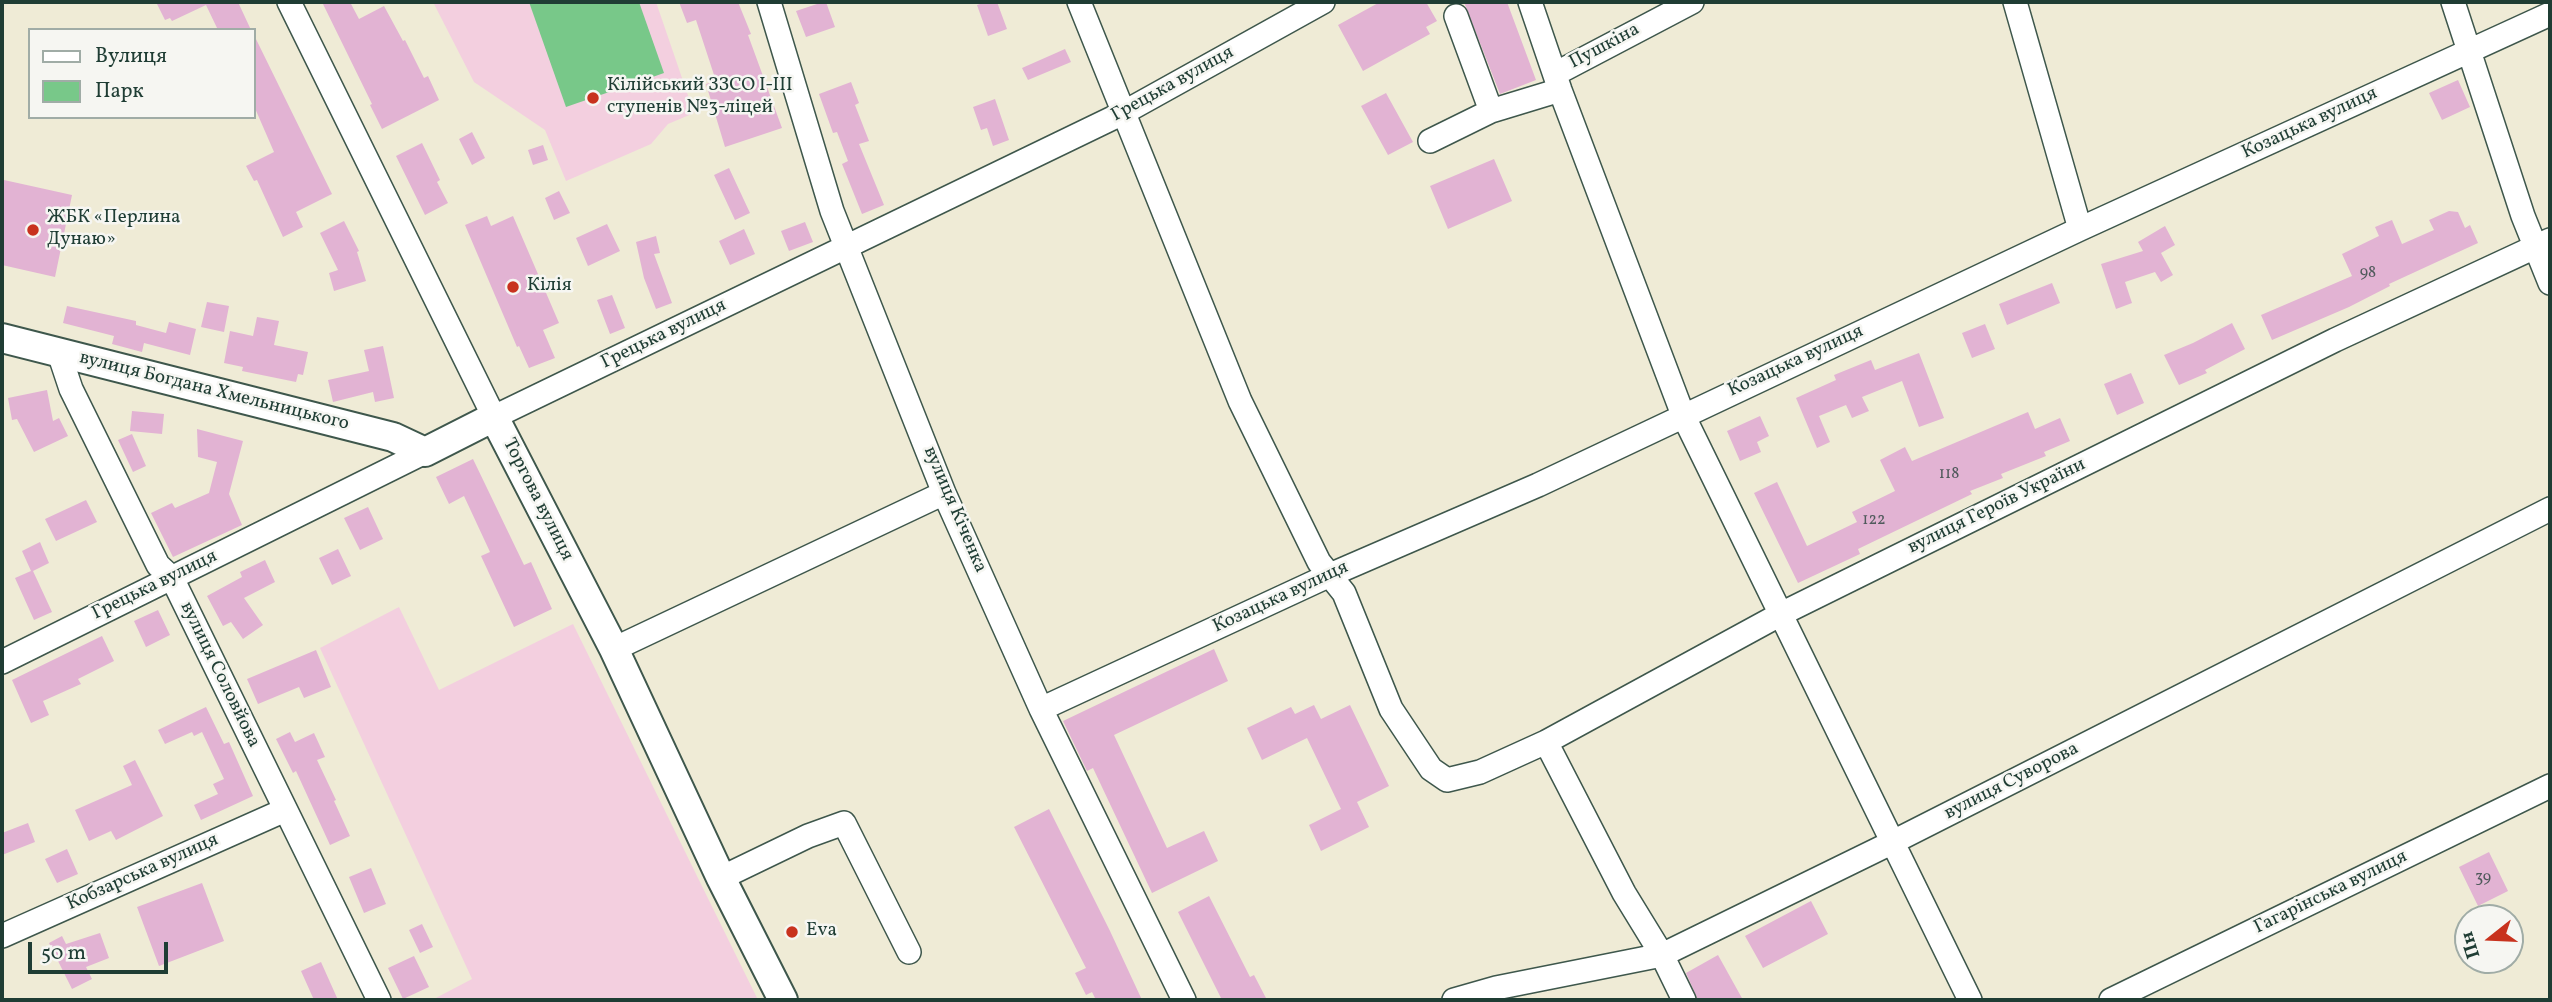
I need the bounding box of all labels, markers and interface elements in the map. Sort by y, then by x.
street label: Пушкіна [1566,19,1644,75]
legend [28,28,256,119]
text: Вулиця [95,42,167,71]
street label: Грецька вулиця [1108,42,1238,128]
place label: Кілійський ЗЗСО І-ІІІ ступенів №3-ліцей [607,76,793,120]
text: Парк [95,77,144,106]
street label: Козацька вулиця [2239,83,2381,165]
marker: Кілійський ЗЗСО І-ІІІ ступенів №3-ліцей [585,90,601,106]
place label: ЖБК «Перлина Дунаю» [47,208,181,252]
marker: ЖБК «Перлина Дунаю» [25,222,41,238]
house number: 98 [2360,264,2376,284]
place label: Кілія [527,276,572,298]
marker: Кілія [505,279,521,295]
street label: Грецька вулиця [598,295,730,375]
street label: Козацька вулиця [1725,321,1867,403]
street label: вулиця Богдана Хмельницького [77,347,351,437]
street label: Торгова вулиця [496,435,578,565]
street label: вулиця Кіченка [917,443,991,577]
street label: вулиця Героїв України [1904,454,2090,560]
house number: 118 [1939,465,1959,485]
house number: 122 [1862,511,1886,531]
street label: Грецька вулиця [89,546,221,626]
street label: Козацька вулиця [1210,557,1352,639]
street label: вулиця Соловйова [174,598,264,752]
street label: вулиця Суворова [1941,738,2083,826]
street label: Кобзарська вулиця [64,829,222,917]
street label: Гагарінська вулиця [2251,846,2411,940]
house number: 39 [2475,869,2491,889]
north arrow [2454,904,2524,974]
place label: Eva [806,921,837,943]
marker: Eva [784,924,800,940]
scale bar [32,928,172,972]
text: Пн [2454,928,2487,962]
text: 50 m [41,939,86,968]

